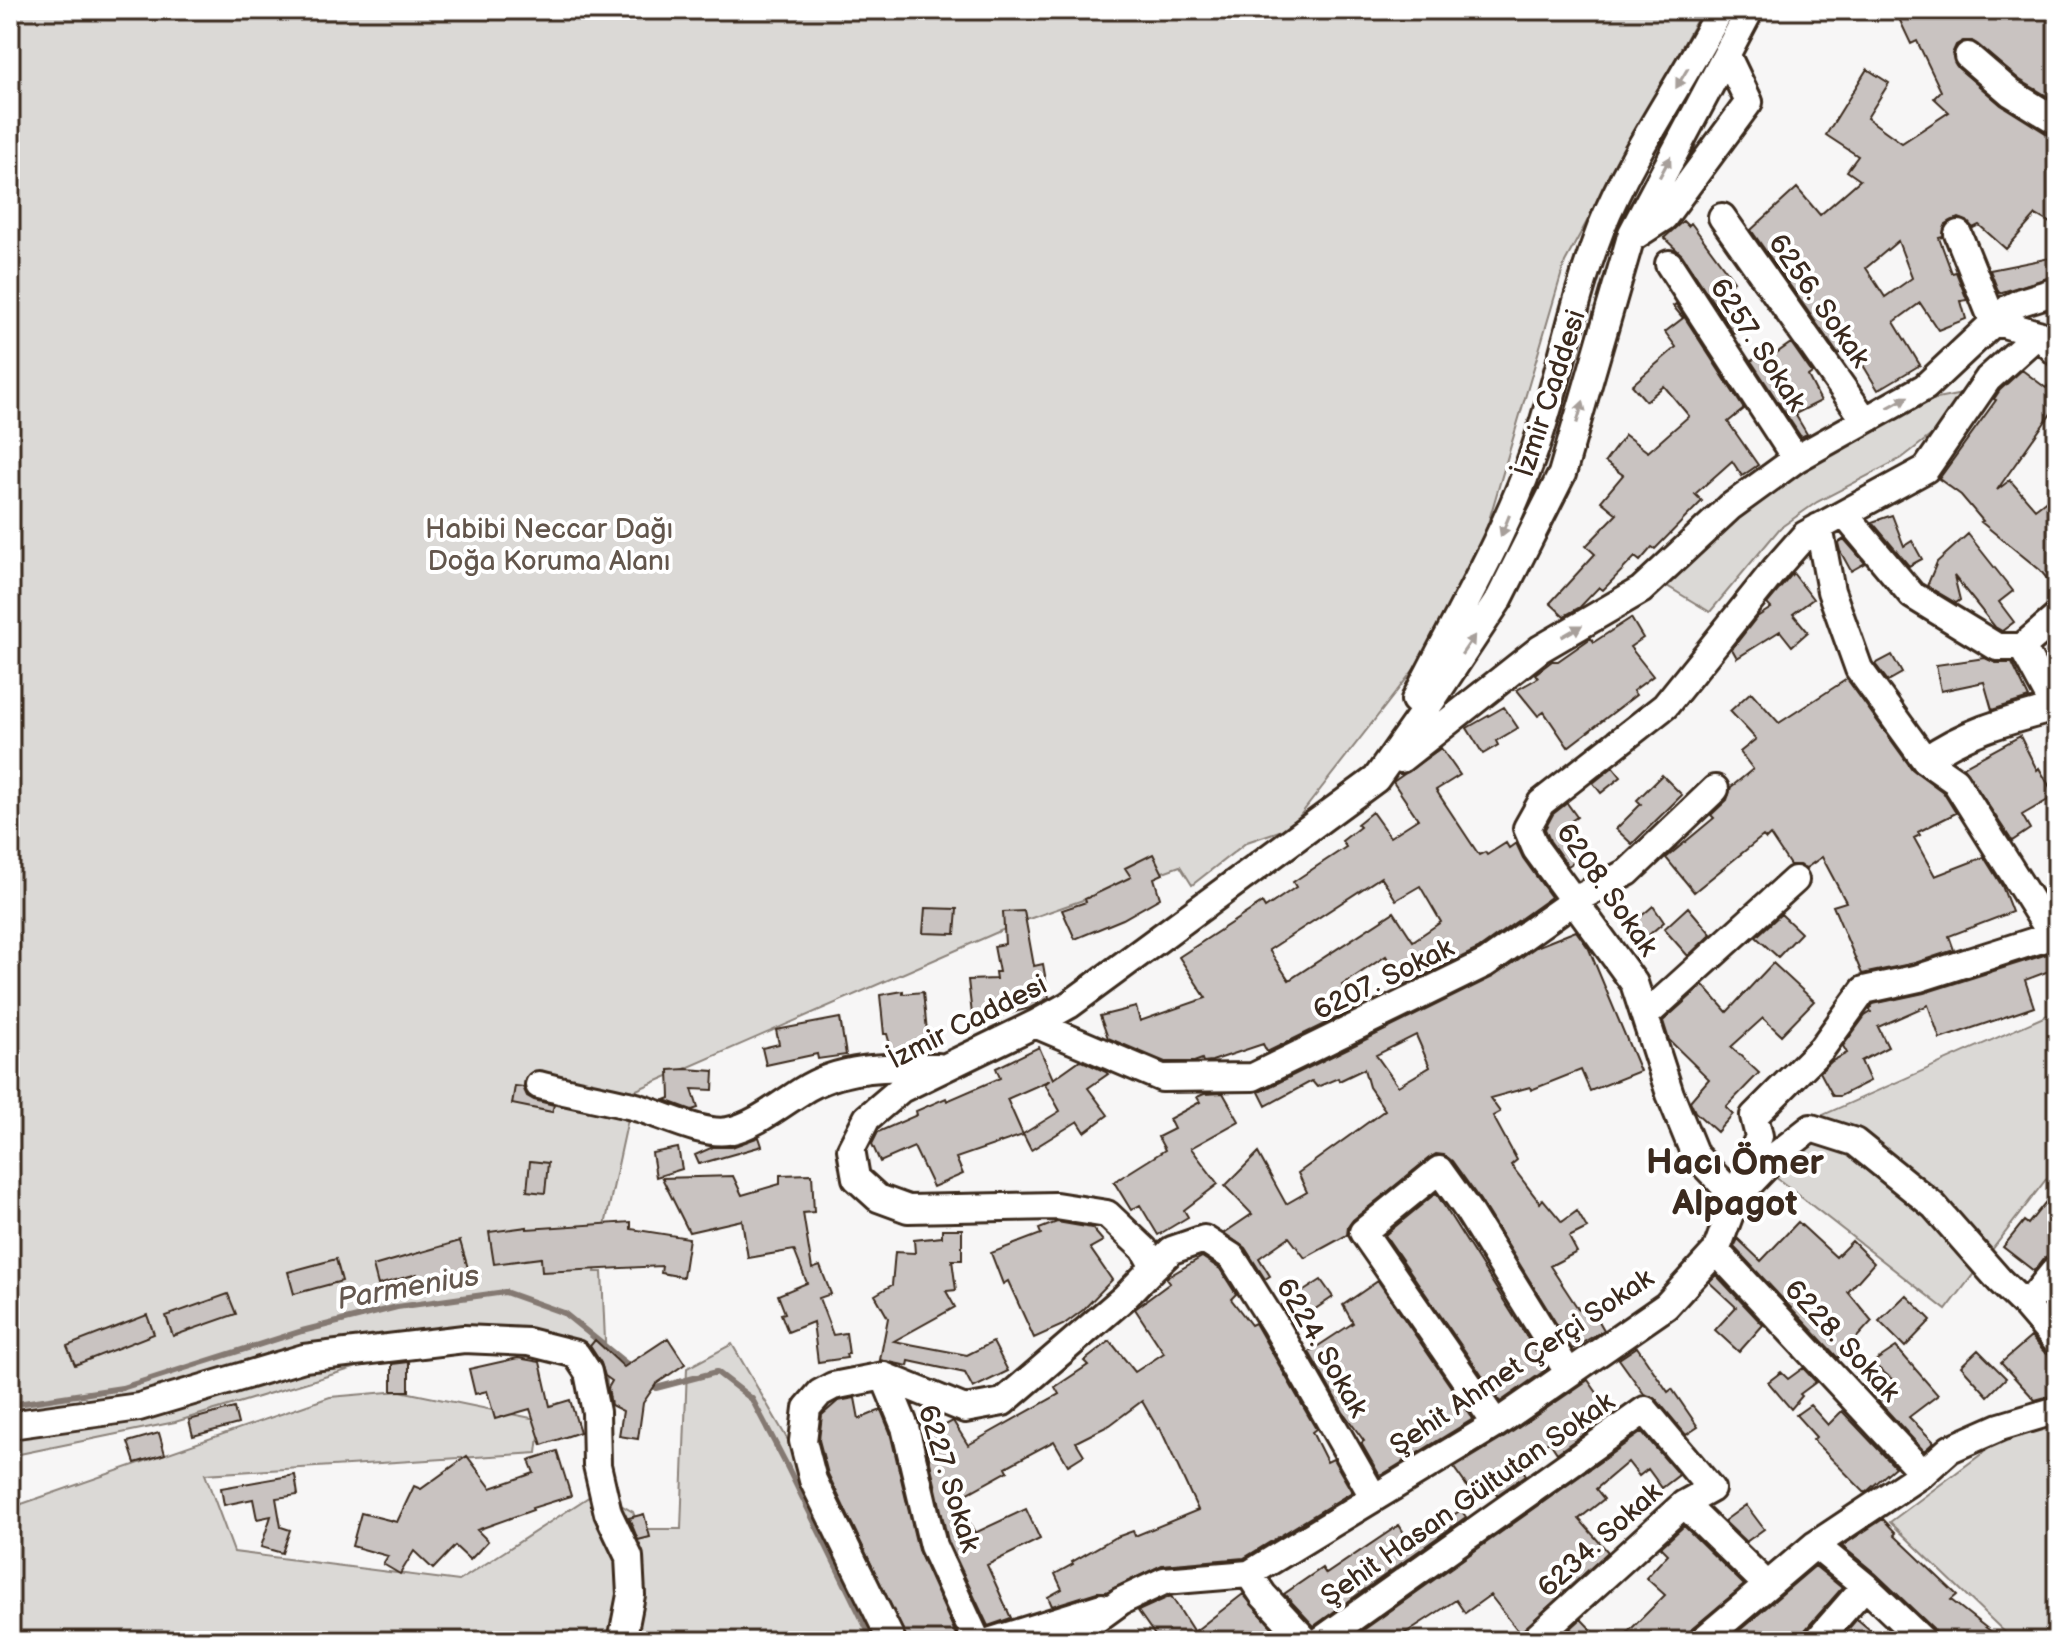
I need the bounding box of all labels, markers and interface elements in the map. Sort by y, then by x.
one-way arrow [1675,67,1689,89]
one-way arrow [1658,156,1671,179]
street label: 6256. Sokak [1761,228,1877,374]
street label: 6257. Sokak [1703,272,1813,418]
street label: İzmir Caddesi [1507,305,1593,481]
one-way arrow [1887,395,1909,409]
one-way arrow [1574,400,1587,424]
park label: Habibi Neccar Dağı Doğa Koruma Alanı [425,513,673,578]
one-way arrow [1498,514,1511,538]
one-way arrow [1561,624,1583,638]
one-way arrow [1460,635,1475,656]
street label: 6208. Sokak [1549,817,1665,963]
street label: 6207. Sokak [1308,931,1459,1027]
street label: İzmir Caddesi [882,967,1053,1076]
district label: Hacı Ömer Alpagot [1646,1141,1825,1226]
water label: Parmenius [334,1258,482,1318]
street label: Şehit Ahmet Çerçi Sokak [1384,1262,1660,1463]
street label: 6224. Sokak [1269,1272,1375,1423]
street label: 6228. Sokak [1777,1273,1907,1409]
street label: Şehit Hasan Gültutan Sokak [1315,1385,1621,1613]
street label: 6227. Sokak [911,1401,987,1556]
street label: 6234. Sokak [1531,1476,1669,1604]

